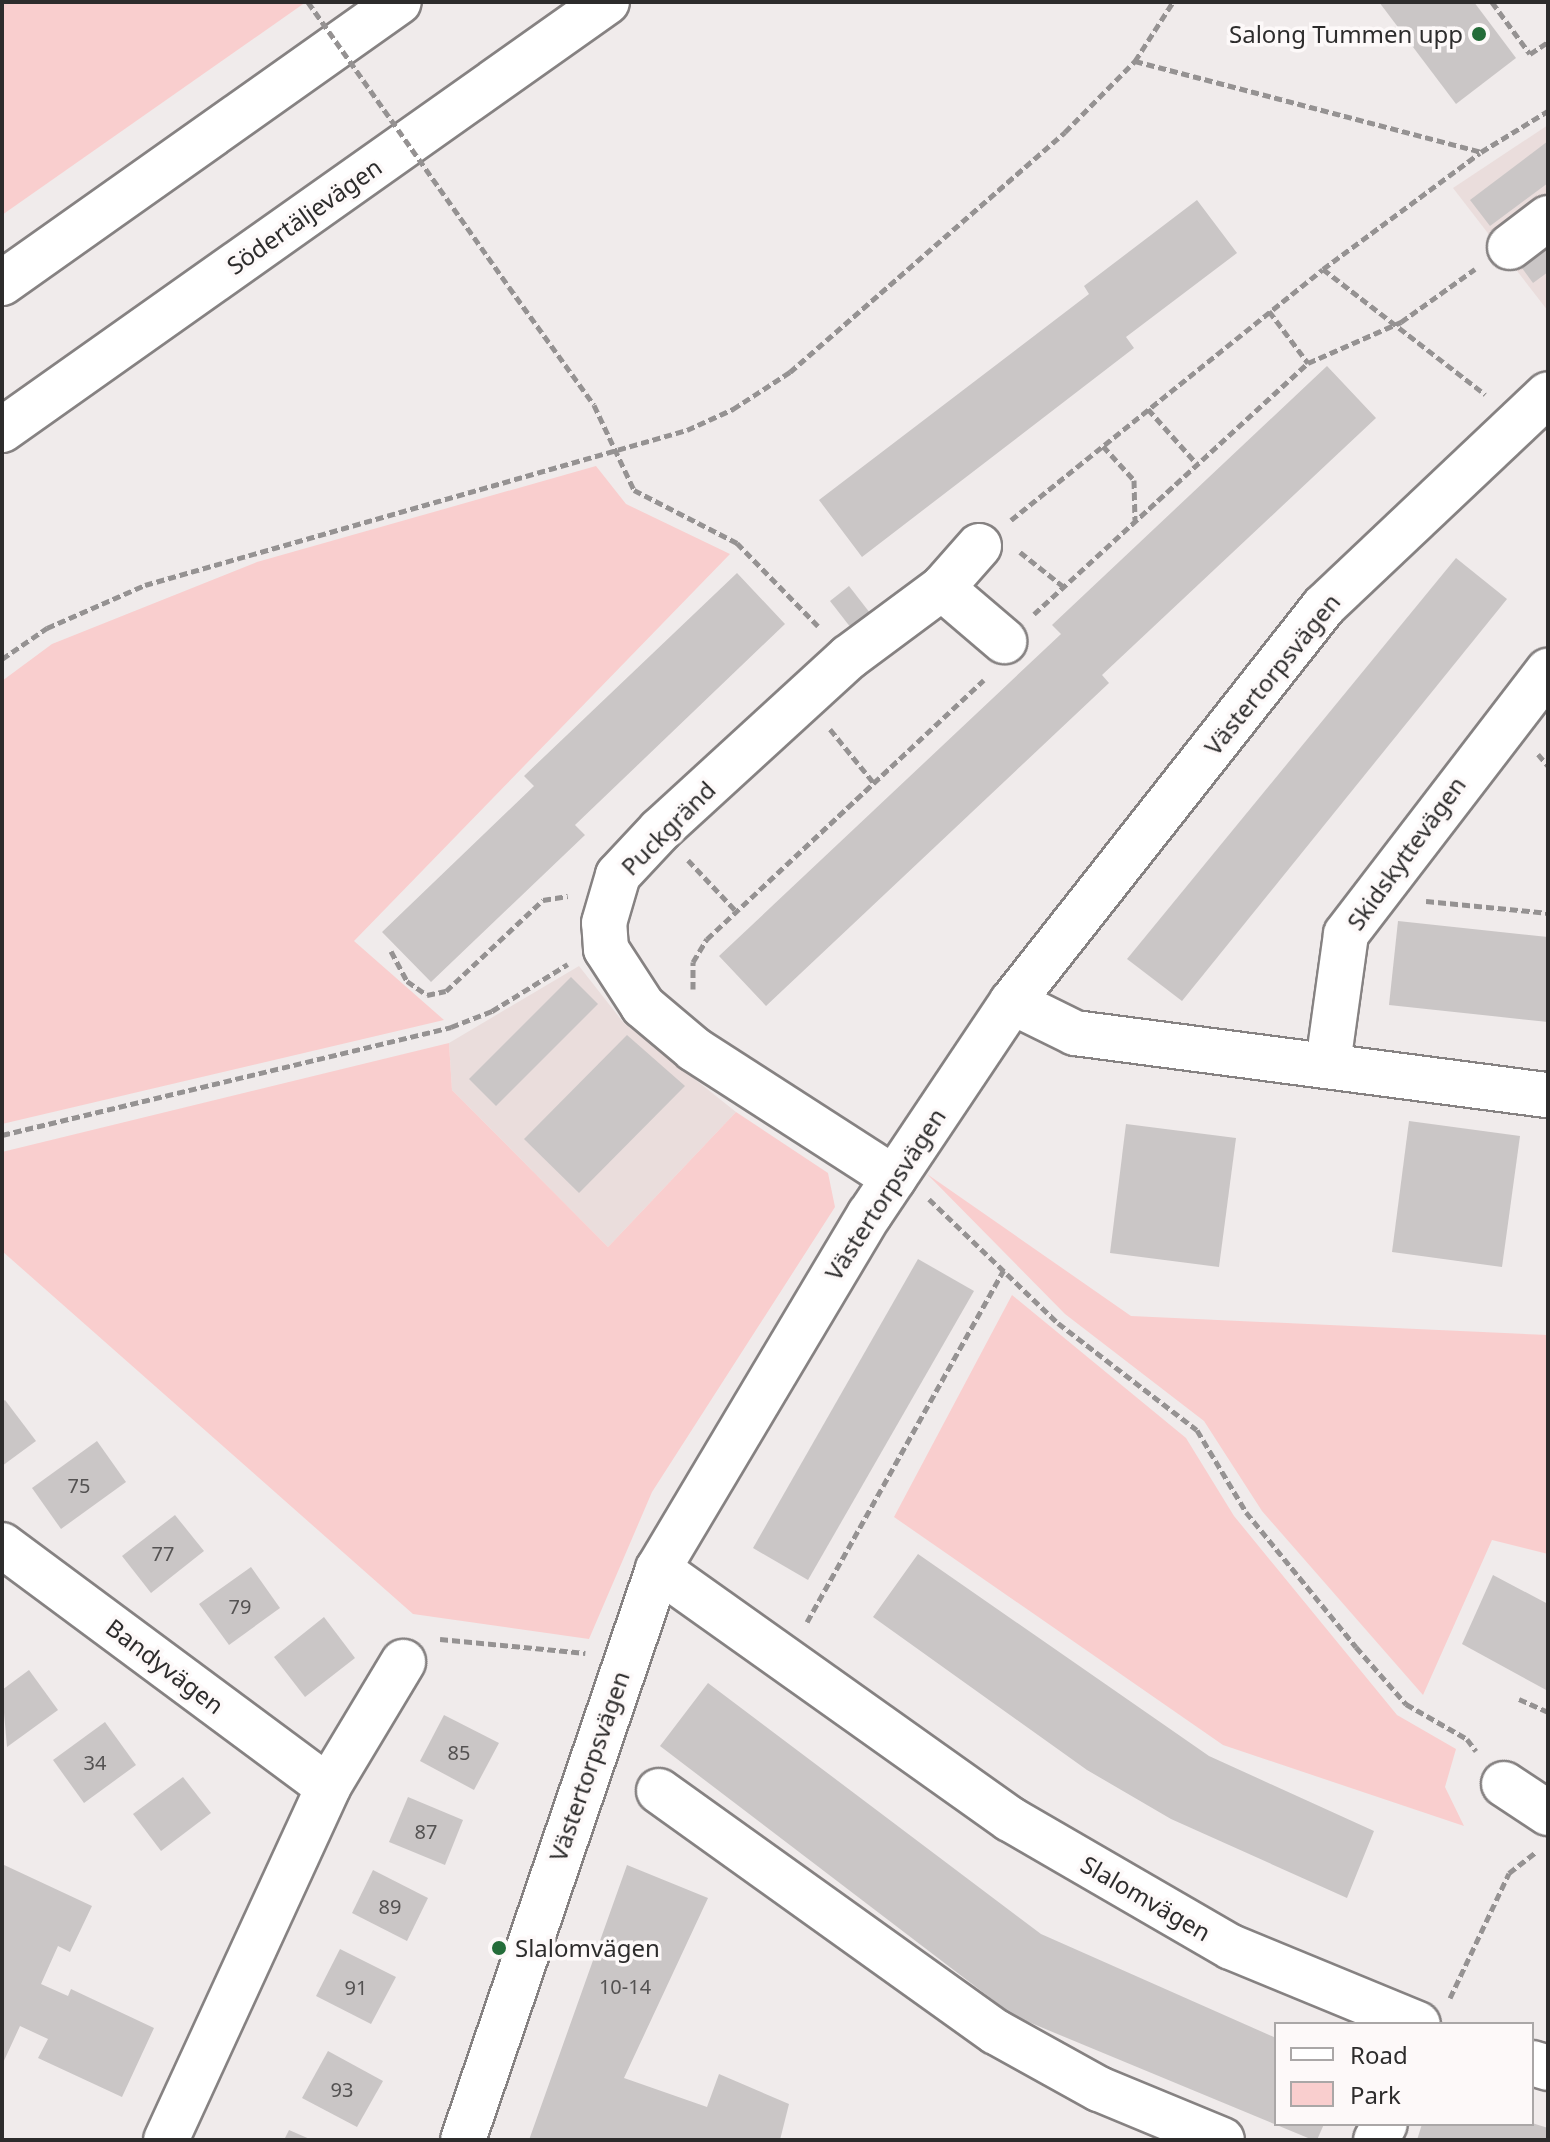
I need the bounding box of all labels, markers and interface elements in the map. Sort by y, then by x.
place label: Salong Tummen upp [1229,20,1463,48]
marker: Salong Tummen upp [1470,25,1488,43]
street label: Södertäljevägen [221,152,387,280]
street label: Västertorpsvägen [1198,588,1346,760]
street label: Skidskyttevägen [1341,771,1471,935]
street label: Puckgränd [615,775,721,881]
street label: Västertorpsvägen [819,1103,951,1285]
house number: 75 [68,1473,90,1497]
house number: 77 [152,1541,174,1565]
house number: 79 [229,1594,251,1618]
street label: Bandyvägen [101,1612,229,1720]
street label: Västertorpsvägen [543,1667,635,1865]
house number: 85 [448,1740,470,1764]
house number: 34 [84,1750,106,1774]
house number: 87 [415,1819,437,1843]
street label: Slalomvägen [1076,1849,1216,1947]
house number: 89 [379,1894,401,1918]
place label: Slalomvägen [515,1934,660,1962]
marker: Slalomvägen [490,1939,508,1957]
house number: 10-14 [599,1974,651,1998]
house number: 91 [345,1975,367,1999]
legend [1274,2022,1534,2126]
text: Road [1350,2038,1408,2071]
house number: 93 [331,2077,353,2101]
text: Park [1350,2078,1401,2111]

